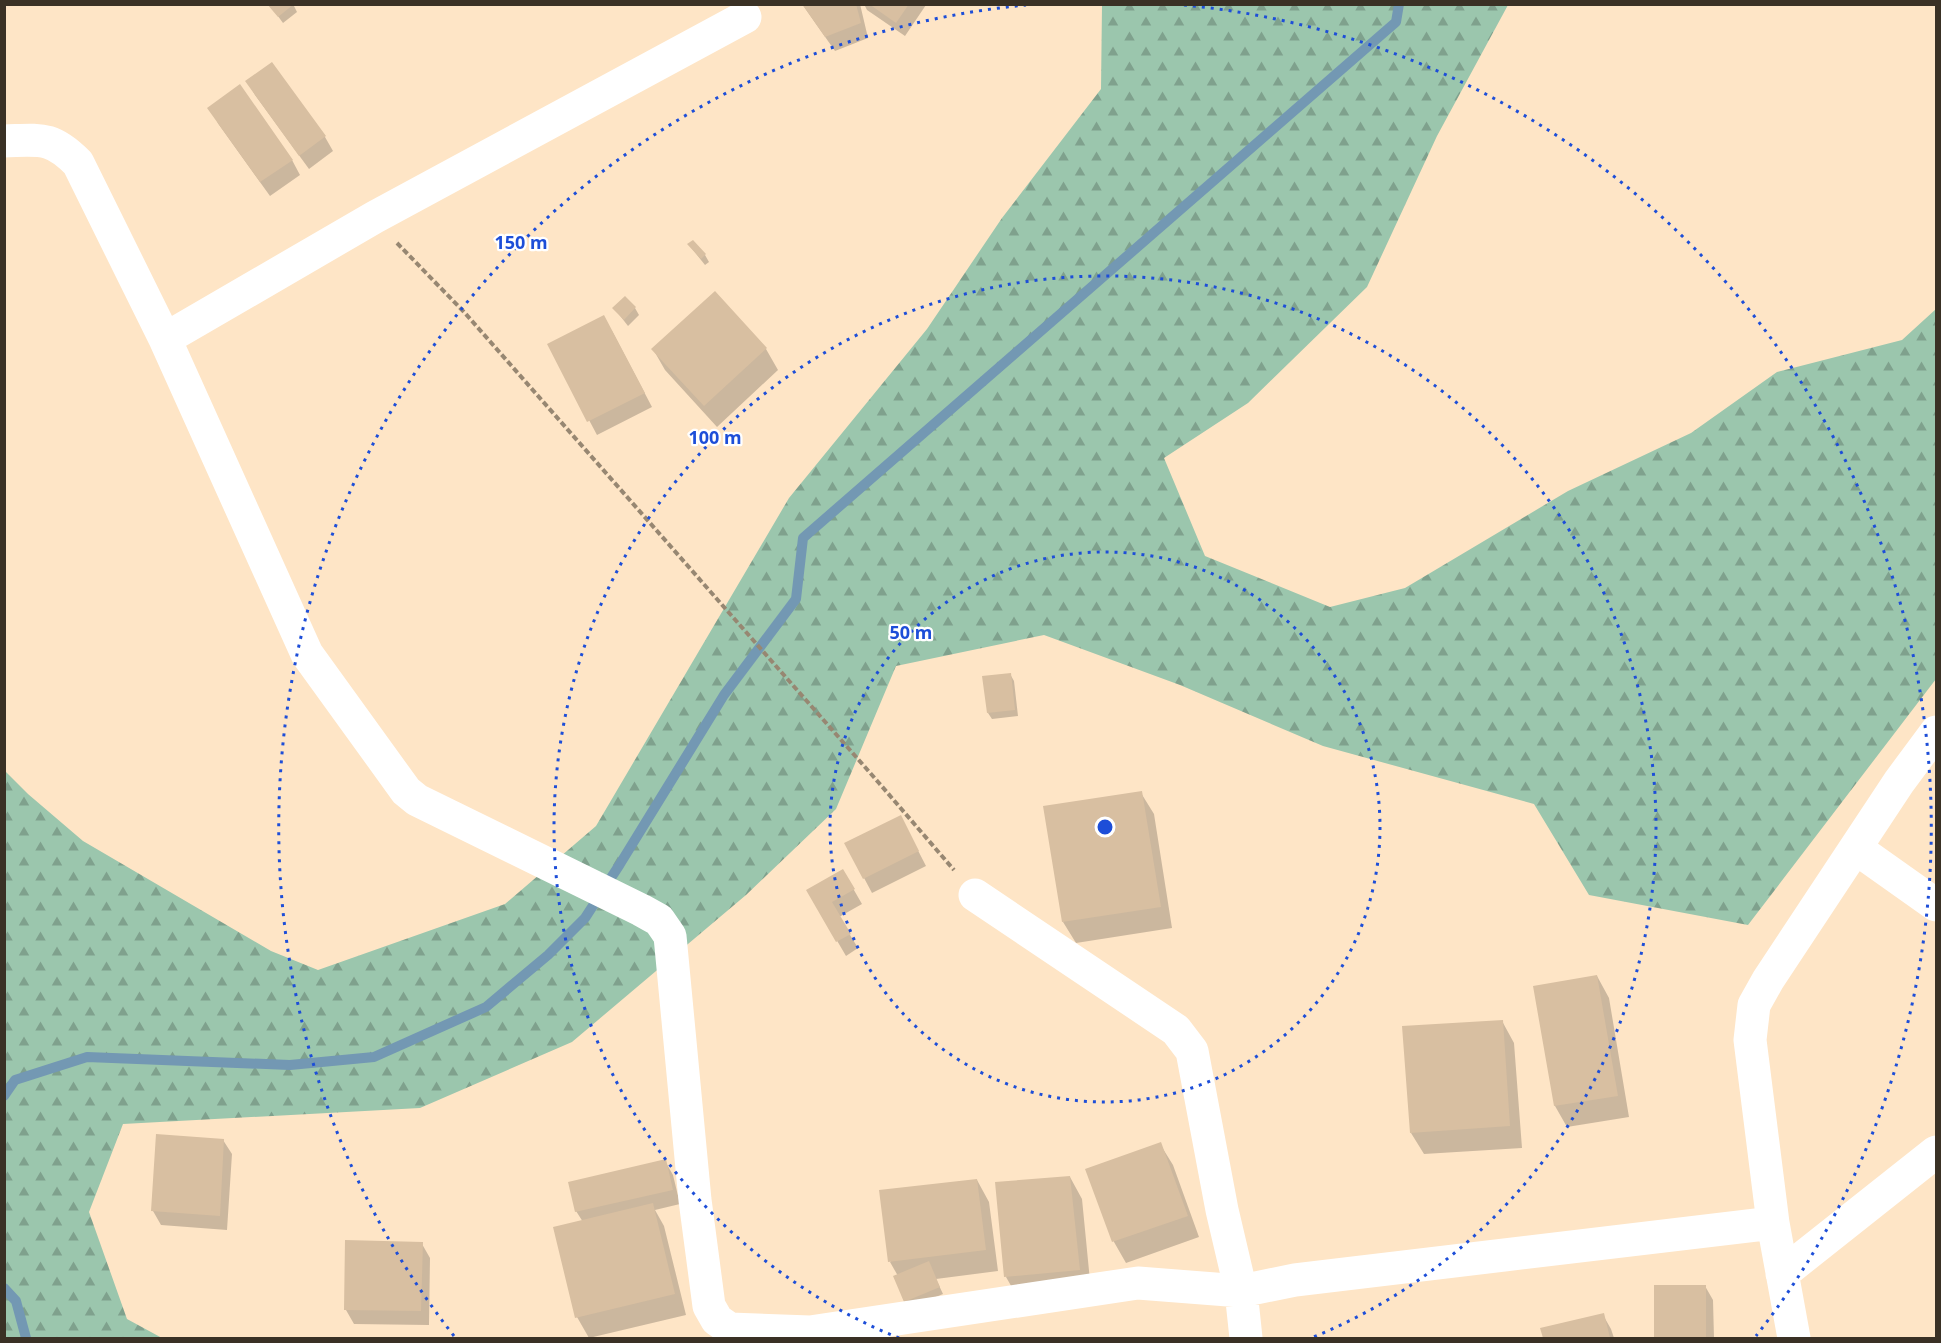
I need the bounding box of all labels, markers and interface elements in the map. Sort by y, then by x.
text: 150 m [494,230,548,254]
text: 100 m [688,425,742,449]
text: 50 m [890,620,932,644]
centre of rings [1095,817,1115,837]

